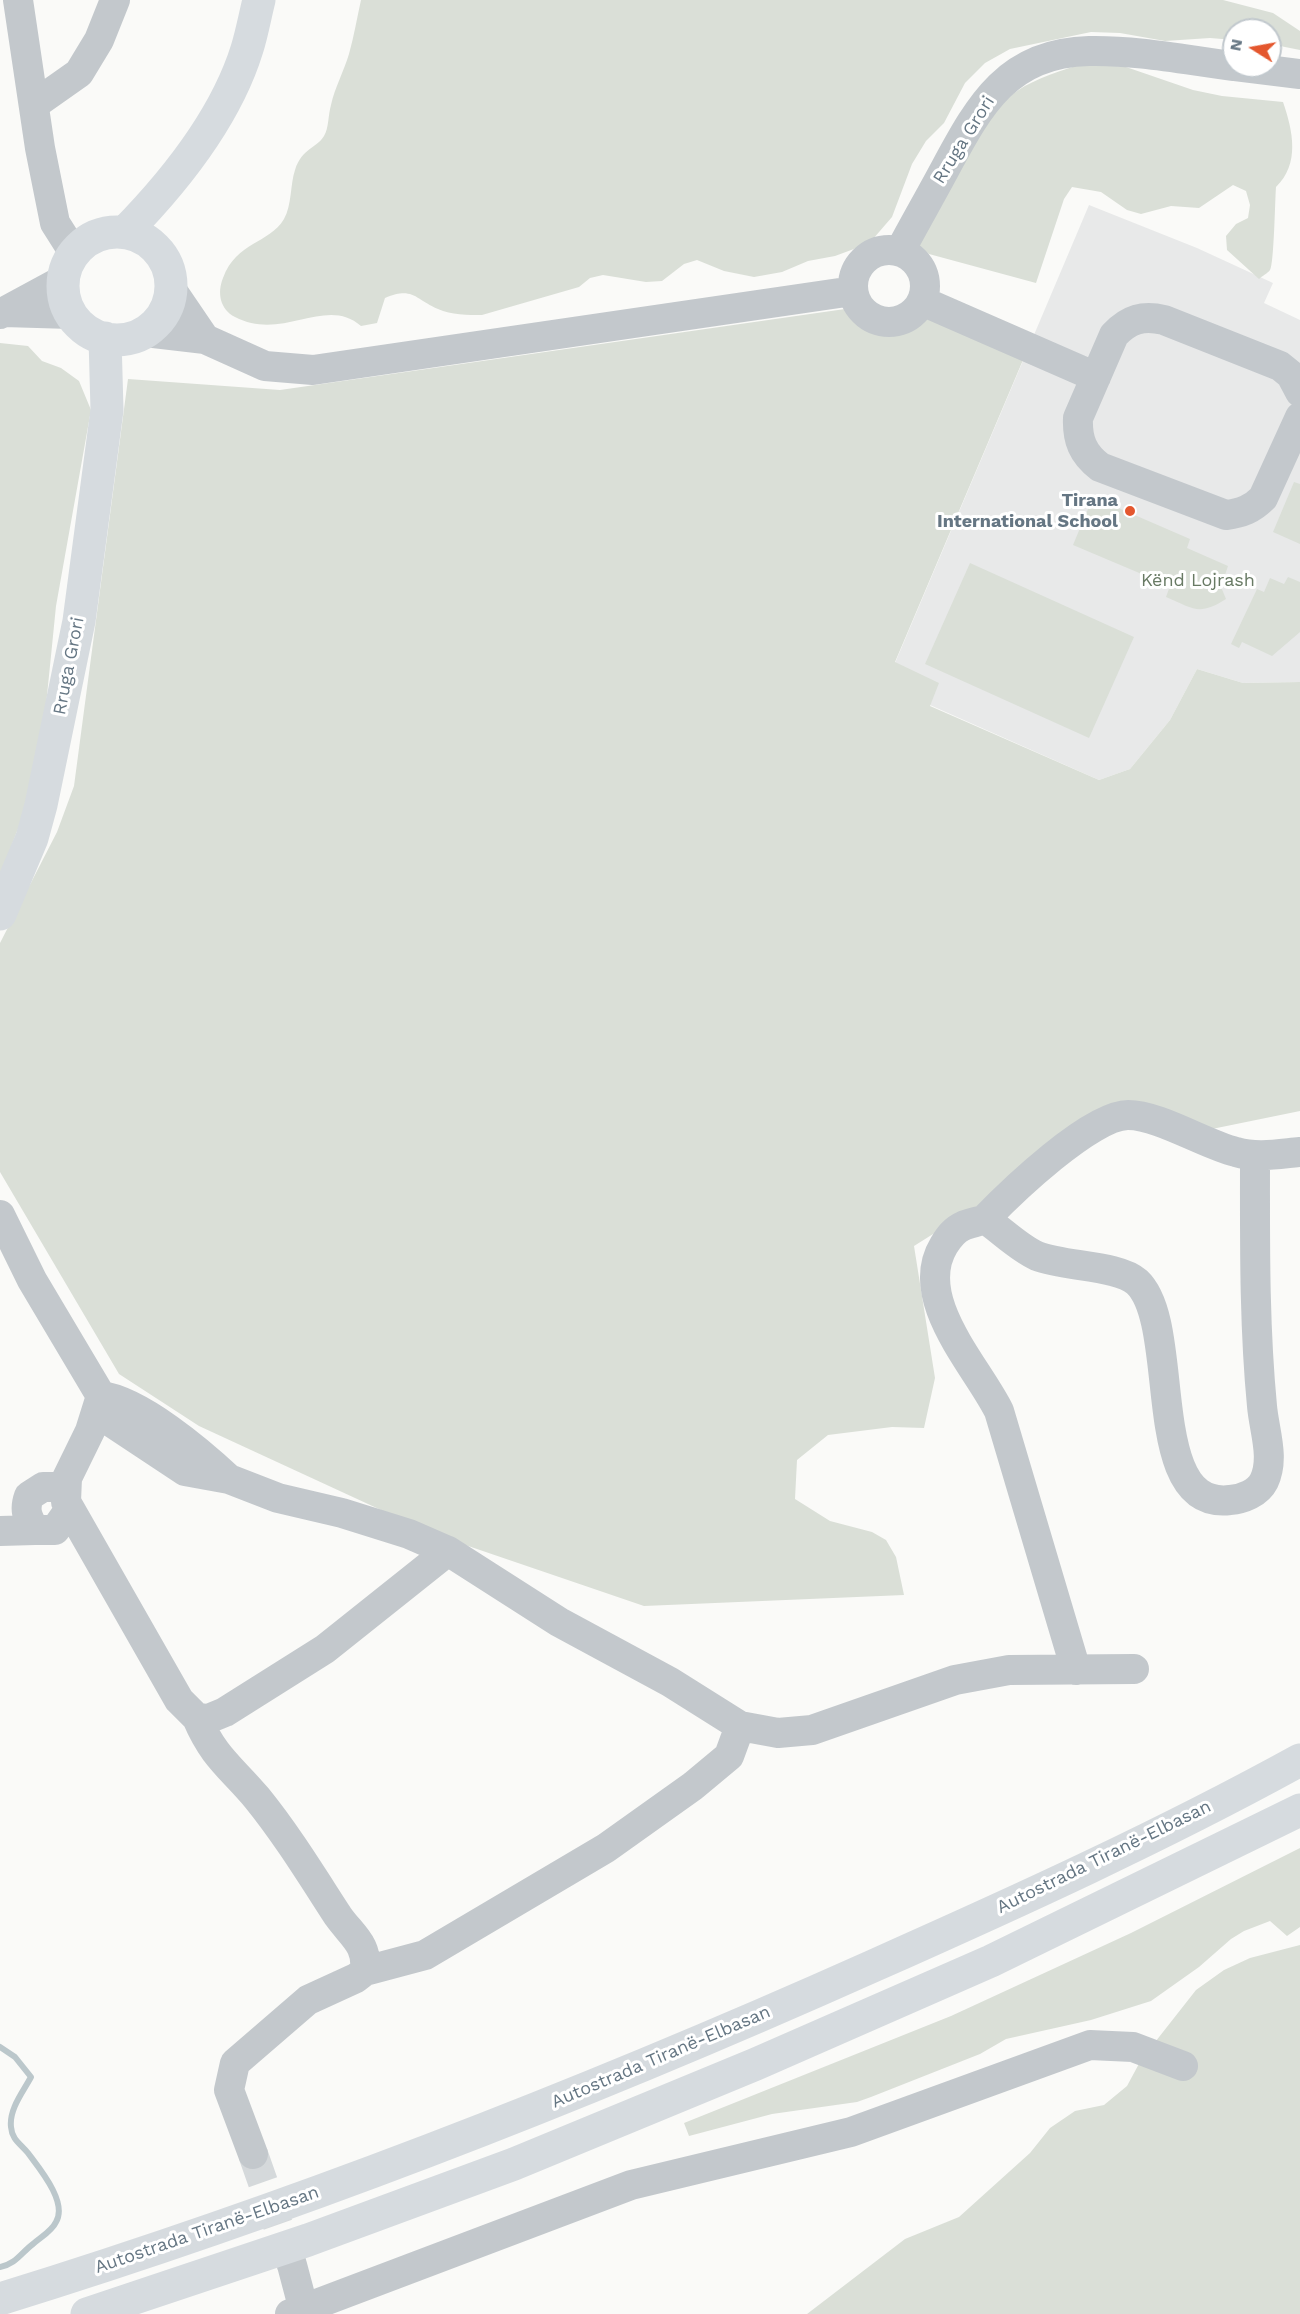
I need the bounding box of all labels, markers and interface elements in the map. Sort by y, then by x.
north arrow [1222,18,1282,78]
text: N [1225,37,1246,52]
street label: Rruga Grori [929,92,999,188]
place label: Tirana International School [937,490,1118,532]
marker: Tirana International School [1123,504,1137,518]
park label: Kënd Lojrash [1141,570,1255,592]
street label: Rruga Grori [49,615,89,717]
street label: Autostrada Tiranë-Elbasan [993,1796,1215,1918]
street label: Autostrada Tiranë-Elbasan [548,2001,774,2113]
street label: Autostrada Tiranë-Elbasan [92,2181,322,2279]

